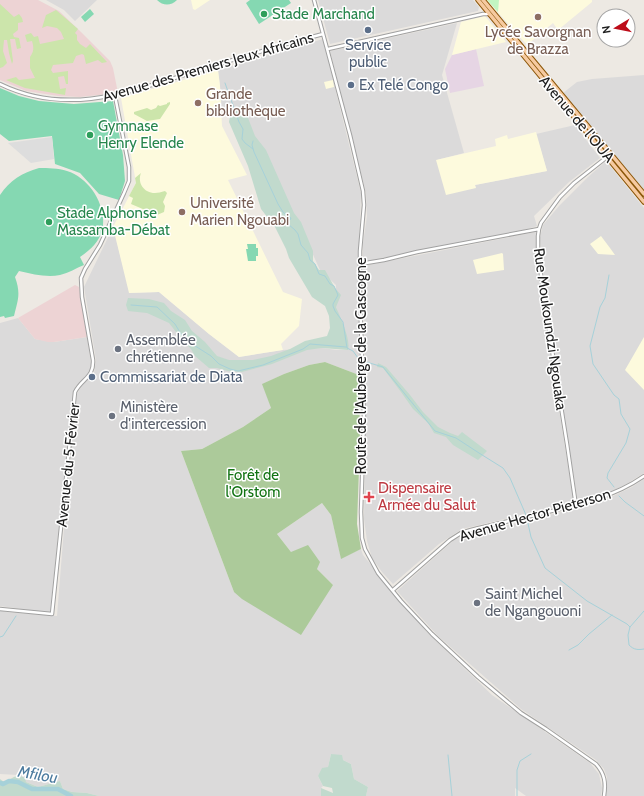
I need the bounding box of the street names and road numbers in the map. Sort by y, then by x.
street label: Avenue des Premiers Jeux Africains [100,28,316,106]
street label: Avenue de l'OUA [535,72,619,167]
street label: Rue Moukoundzi Ngouaka [530,247,570,412]
street label: Route de l'Auberge de la Gascogne [352,257,370,475]
street label: Avenue du 5 Février [53,402,83,528]
street label: Avenue Hector Pieterson [457,485,613,545]

